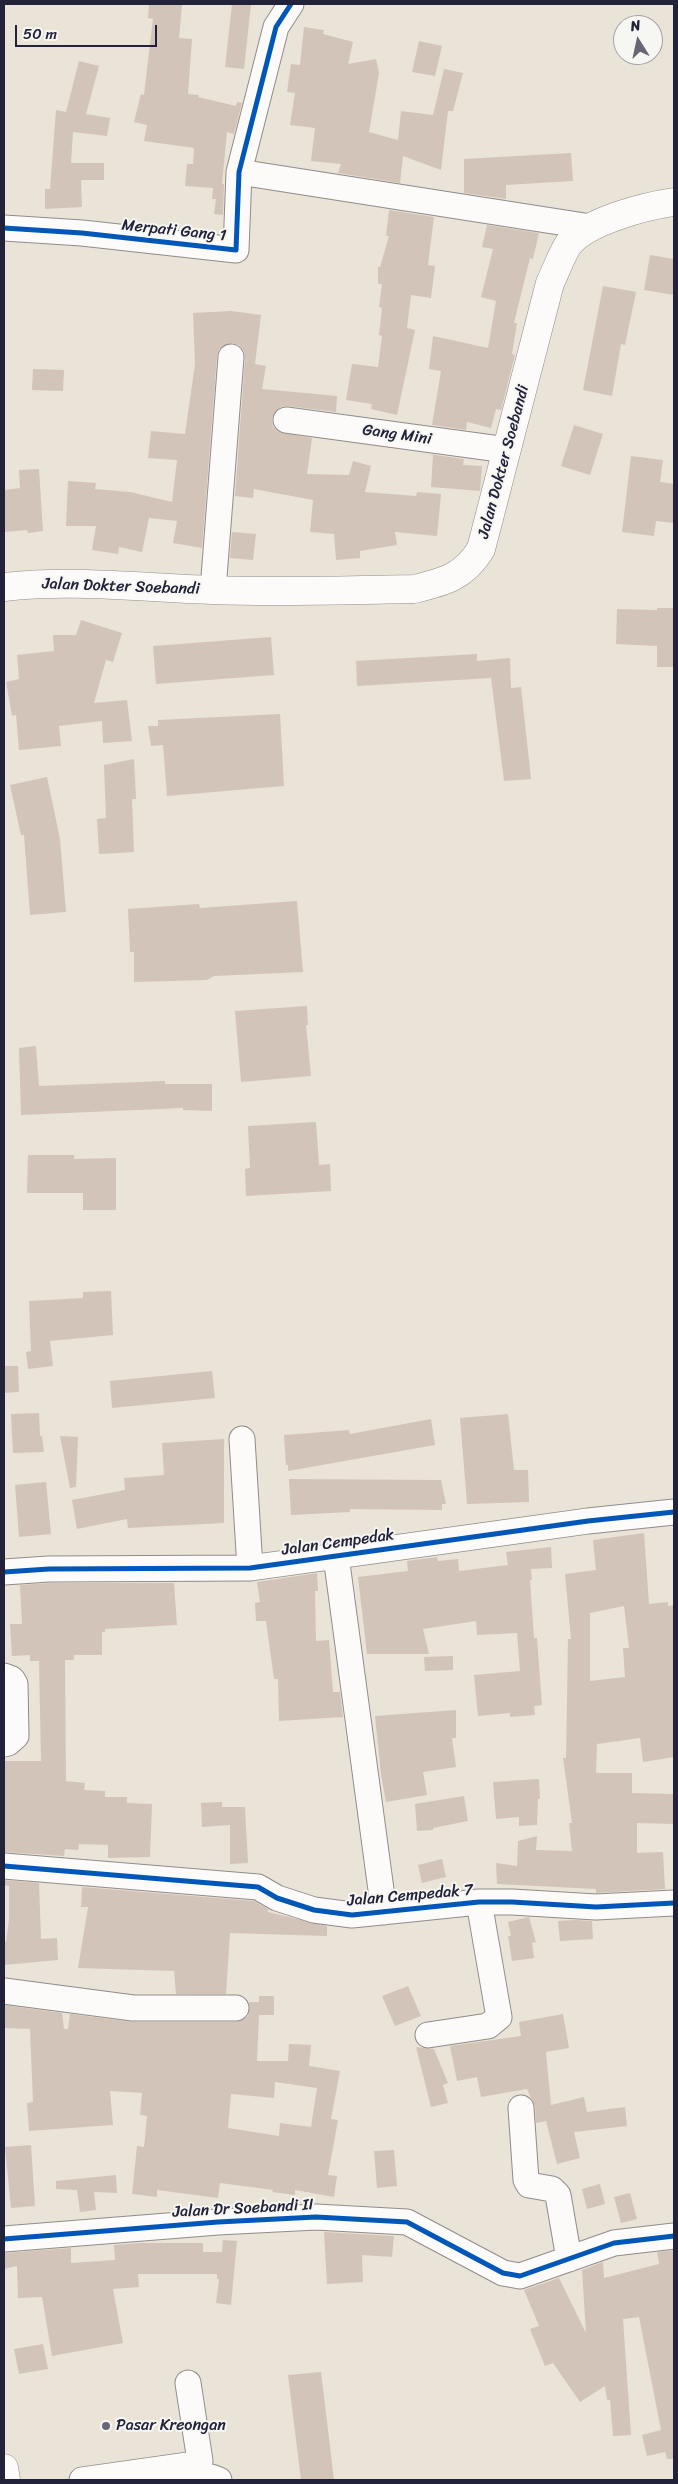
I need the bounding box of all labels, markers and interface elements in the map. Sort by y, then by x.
text: N [629,13,642,39]
scale bar [18,15,160,47]
north arrow [613,15,663,65]
text: 50 m [23,21,57,47]
street label: Merpati Gang 1 [121,216,227,246]
street label: Jalan Dokter Soebandi [474,383,534,541]
street label: Gang Mini [361,421,433,449]
street label: Jalan Dokter Soebandi [42,575,200,599]
street label: Jalan Cempedak [281,1526,395,1560]
street label: Jalan Cempedak 7 [346,1881,474,1911]
street label: Jalan Dr Soebandi II [172,2196,314,2222]
place label: Pasar Kreongan [116,2416,226,2436]
marker: Pasar Kreongan [100,2420,112,2432]

